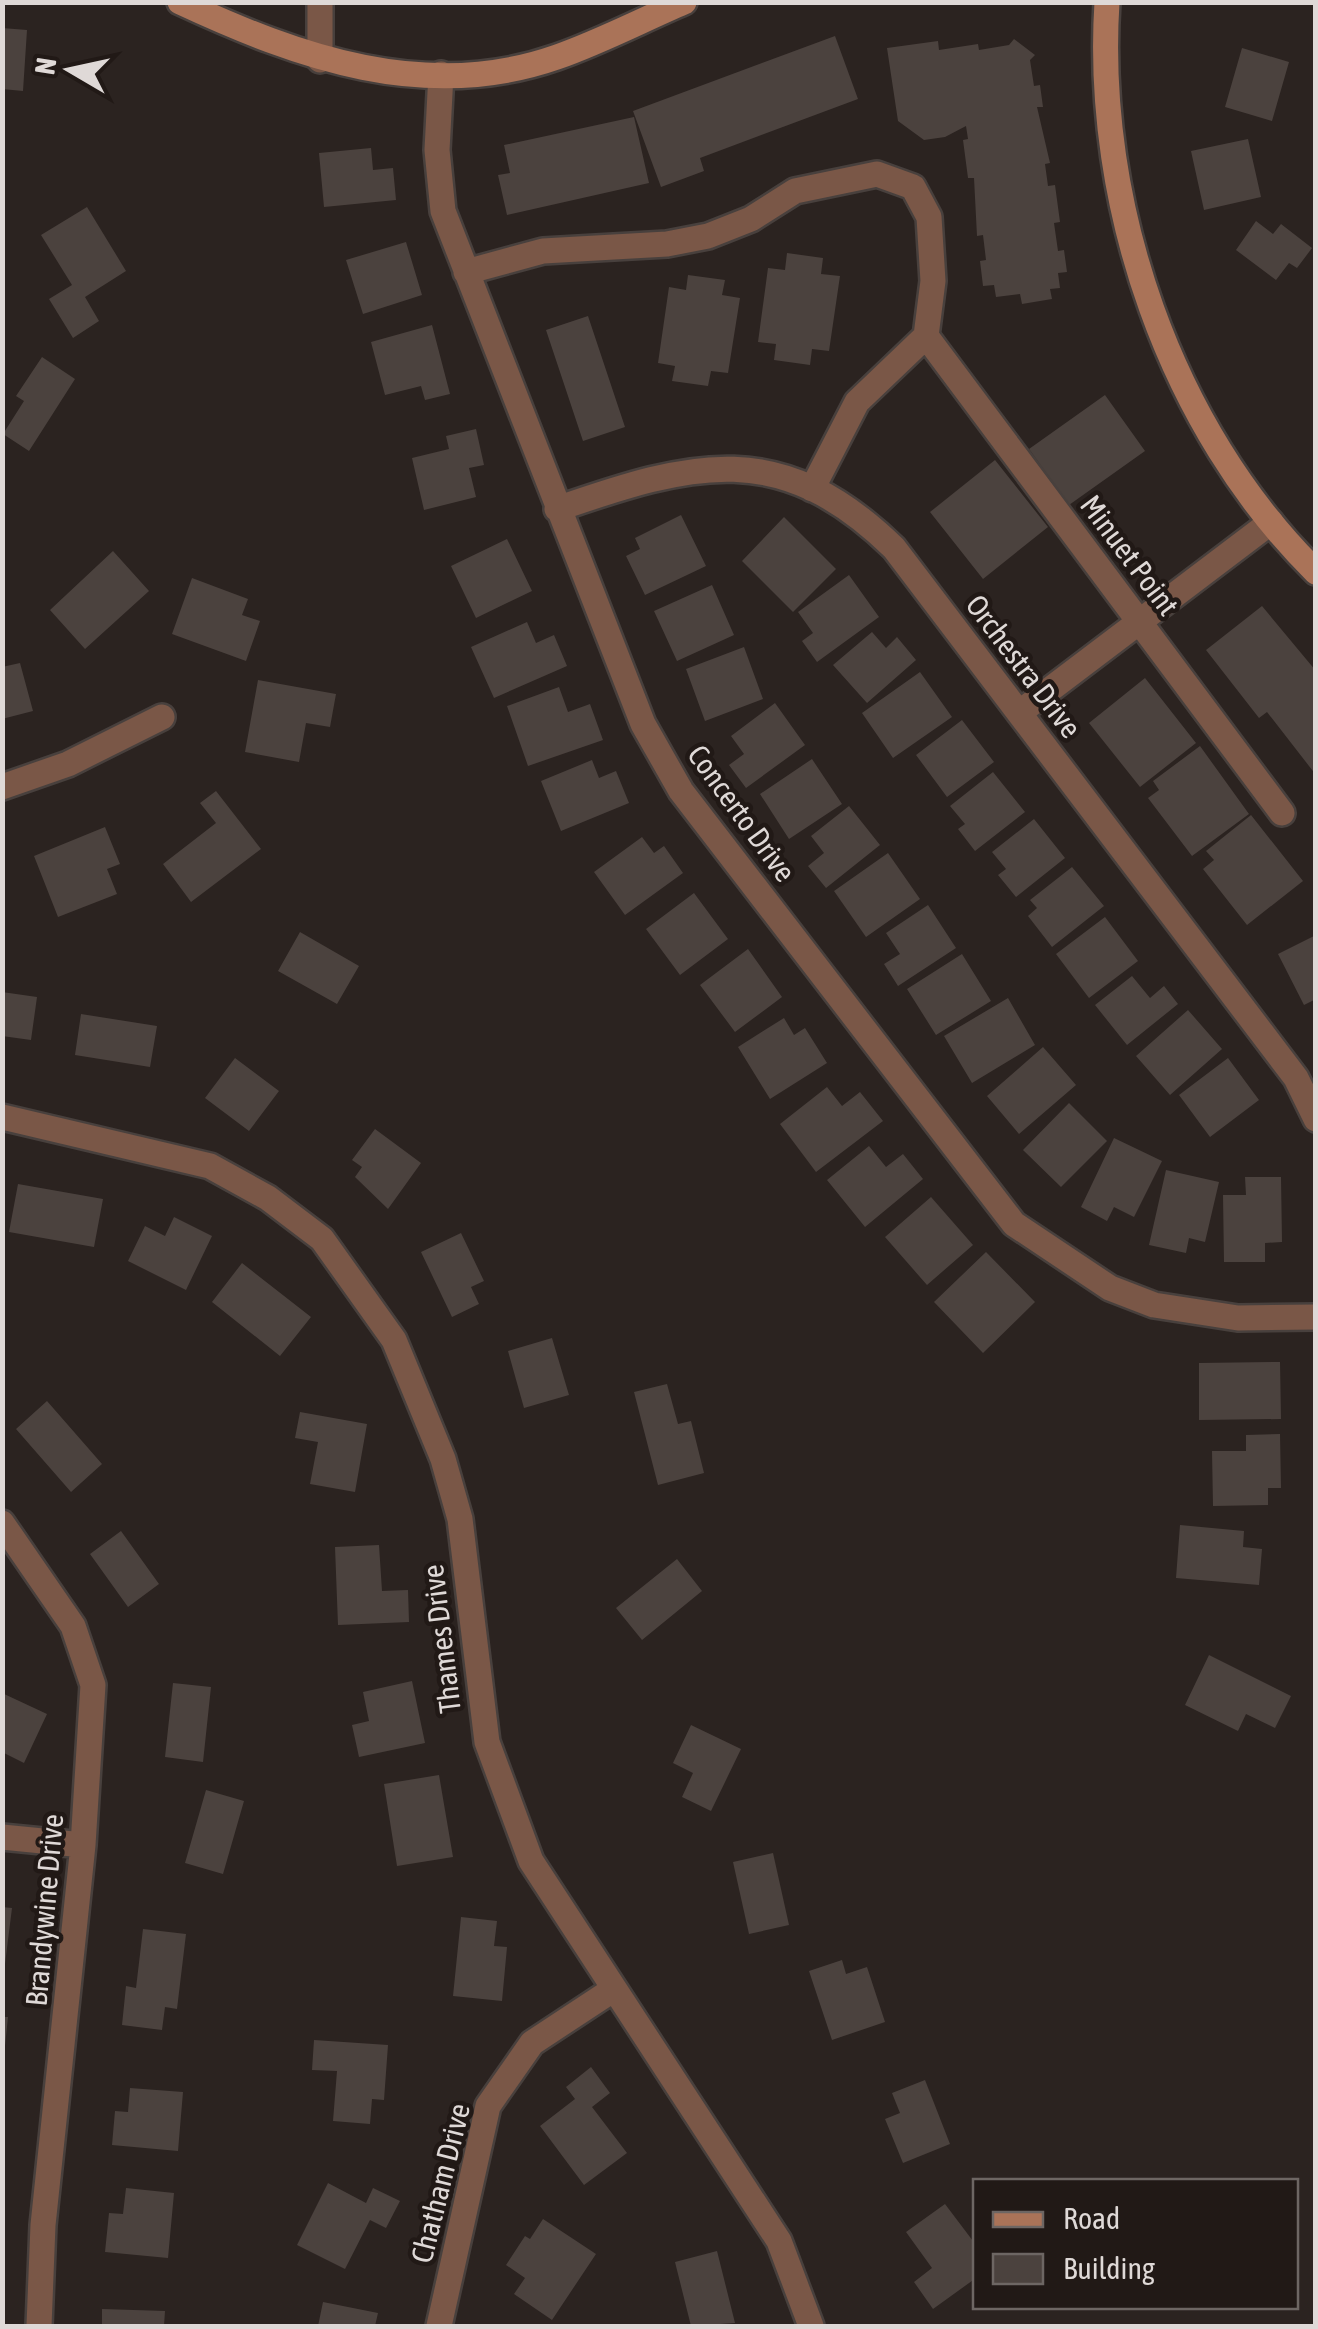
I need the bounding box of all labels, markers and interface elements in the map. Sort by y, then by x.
north arrow [20,20,120,120]
text: N [28,55,62,77]
street label: Minuet Point [1074,488,1186,622]
street label: Orchestra Drive [959,588,1089,744]
street label: Concerto Drive [681,738,803,888]
street label: Thames Drive [415,1563,467,1715]
street label: Brandywine Drive [19,1812,69,2008]
street label: Chatham Drive [404,2100,476,2266]
legend [973,2179,1298,2309]
text: Road [1063,2201,1120,2235]
text: Building [1063,2251,1155,2285]

